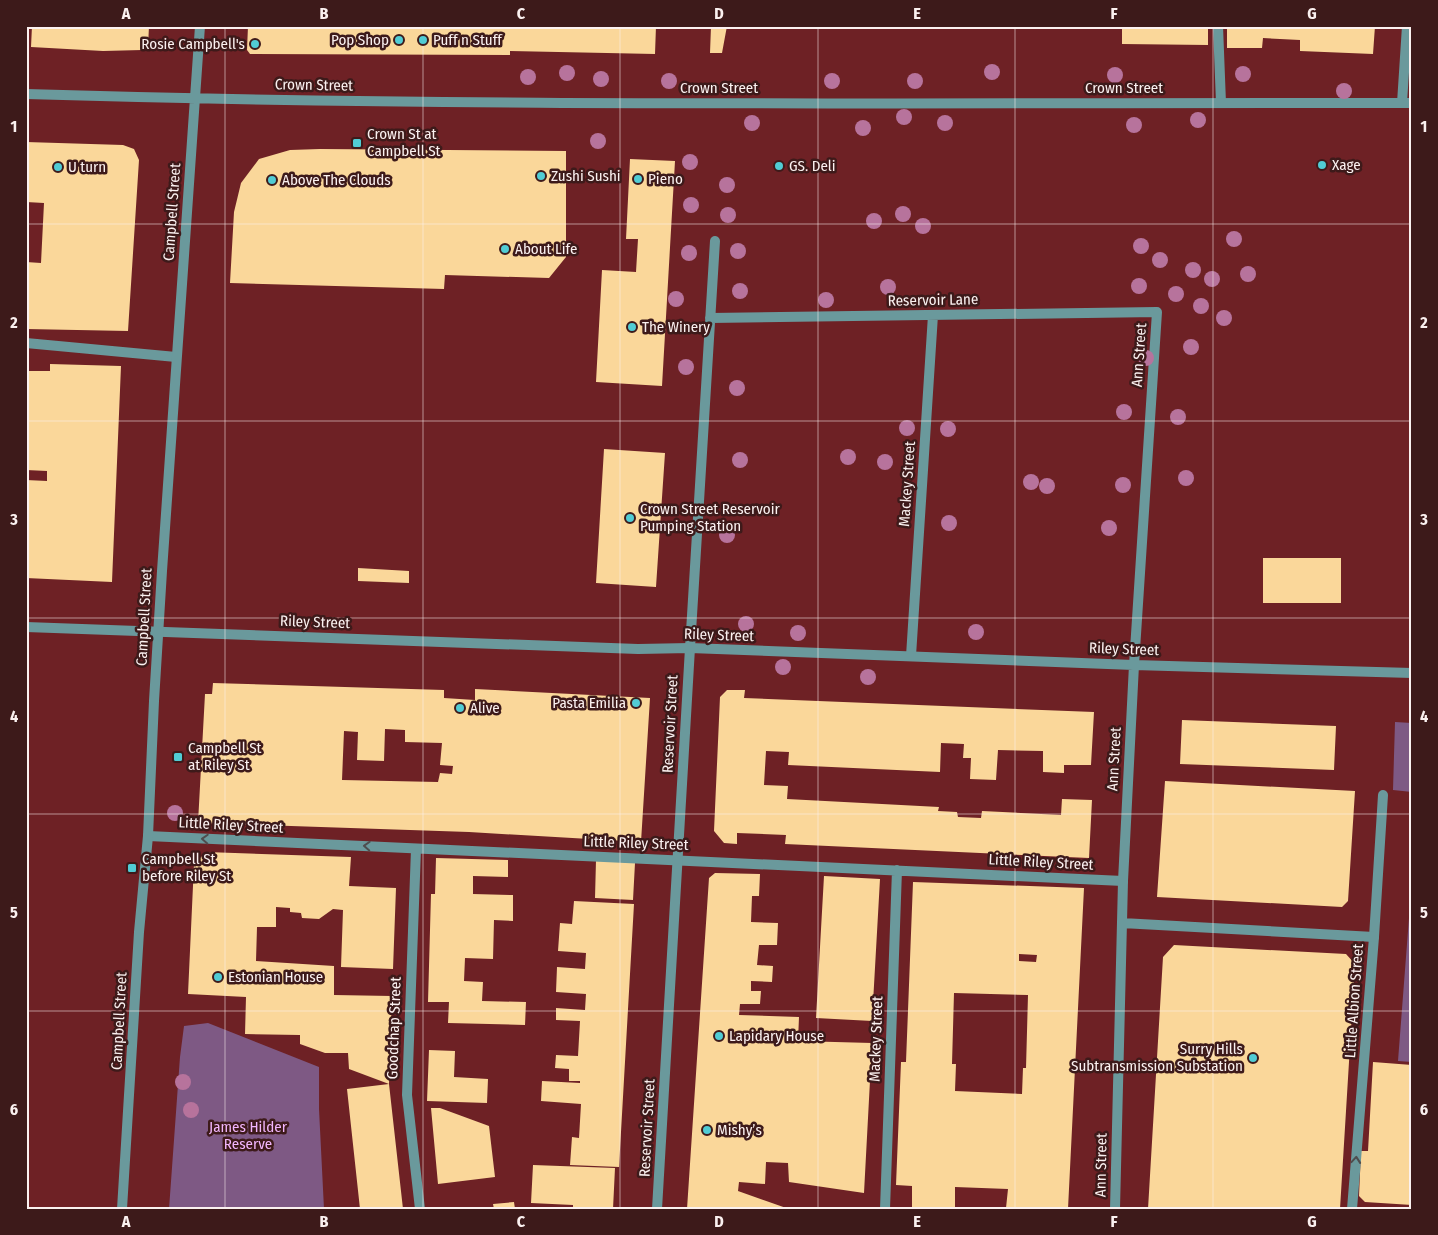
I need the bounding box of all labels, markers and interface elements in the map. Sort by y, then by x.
text: A [121,4,131,23]
text: B [320,4,329,23]
text: C [517,4,526,23]
text: D [714,4,724,23]
text: E [913,4,921,23]
text: F [1110,4,1118,23]
text: G [1307,4,1317,23]
place label: Pop Shop [331,31,389,49]
place label: Puff n Stuff [433,31,503,49]
marker: Pop Shop [393,34,405,46]
marker: Puff n Stuff [417,34,429,46]
place label: Rosie Campbell's [141,35,245,53]
marker: Rosie Campbell's [249,38,261,50]
street label: Crown Street [275,75,353,95]
street label: Crown Street [680,79,758,97]
street label: Crown Street [1085,79,1163,97]
text: 1 [11,117,17,136]
text: 1 [1421,117,1427,136]
place label: Crown St at Campbell St [367,125,441,160]
marker: Crown St at Campbell St [351,137,363,149]
place label: Xage [1332,156,1361,174]
place label: GS. Deli [789,157,836,175]
place label: U turn [68,158,106,176]
marker: Xage [1316,159,1328,171]
marker: GS. Deli [773,160,785,172]
marker: U turn [52,161,64,173]
street label: Campbell Street [160,162,184,262]
place label: Zushi Sushi [551,167,621,185]
marker: Zushi Sushi [535,170,547,182]
place label: Pieno [648,170,683,188]
place label: Above The Clouds [282,171,391,189]
marker: Pieno [632,173,644,185]
marker: Above The Clouds [266,174,278,186]
place label: About Life [515,240,577,258]
marker: About Life [499,243,511,255]
street label: Reservoir Lane [888,290,978,310]
text: 2 [9,313,18,332]
text: 2 [1419,313,1428,332]
place label: The Winery [642,318,710,336]
marker: The Winery [626,321,638,333]
street label: Ann Street [1128,322,1150,388]
street label: Mackey Street [895,441,919,527]
place label: Crown Street Reservoir Pumping Station [640,500,780,535]
text: 3 [9,510,18,529]
text: 3 [1419,510,1428,529]
marker: Crown Street Reservoir Pumping Station [624,512,636,524]
street label: Campbell Street [132,567,156,666]
street label: Riley Street [280,612,351,632]
street label: Riley Street [684,625,755,645]
street label: Riley Street [1089,639,1160,659]
street label: Reservoir Street [658,674,682,774]
place label: Pasta Emilia [552,694,626,712]
marker: Pasta Emilia [630,697,642,709]
place label: Alive [470,699,500,717]
marker: Alive [454,702,466,714]
text: 4 [10,707,18,726]
text: 4 [1420,707,1428,726]
street label: Ann Street [1103,726,1125,791]
place label: Campbell St at Riley St [188,739,262,774]
marker: Campbell St at Riley St [172,751,184,763]
street label: Little Riley Street [178,813,284,837]
street label: Little Riley Street [583,832,689,854]
one-way arrow [201,833,209,844]
one-way arrow [363,841,371,852]
place label: Campbell St before Riley St [142,850,231,885]
street label: Little Riley Street [988,850,1094,874]
marker: Campbell St before Riley St [126,862,138,874]
text: 5 [10,903,18,922]
text: 5 [1420,903,1428,922]
street label: Little Albion Street [1341,943,1367,1059]
place label: Estonian House [228,968,323,986]
street label: Campbell Street [107,971,131,1070]
marker: Estonian House [212,971,224,983]
street label: Goodchap Street [383,976,405,1080]
street label: Mackey Street [866,996,886,1082]
place label: Lapidary House [729,1027,824,1045]
marker: Lapidary House [713,1030,725,1042]
place label: Surry Hills Subtransmission Substation [1071,1040,1243,1075]
marker: Surry Hills Subtransmission Substation [1247,1052,1259,1064]
street label: Reservoir Street [635,1078,659,1178]
text: 6 [10,1100,18,1119]
text: 6 [1420,1100,1428,1119]
park label: James Hilder Reserve [209,1118,288,1153]
place label: Mishy’s [717,1121,762,1139]
marker: Mishy’s [701,1124,713,1136]
street label: Ann Street [1091,1133,1111,1197]
one-way arrow [1350,1156,1361,1164]
text: A [121,1212,131,1231]
text: B [320,1212,329,1231]
text: C [517,1212,526,1231]
text: D [714,1212,724,1231]
text: E [913,1212,921,1231]
text: F [1110,1212,1118,1231]
text: G [1307,1212,1317,1231]

